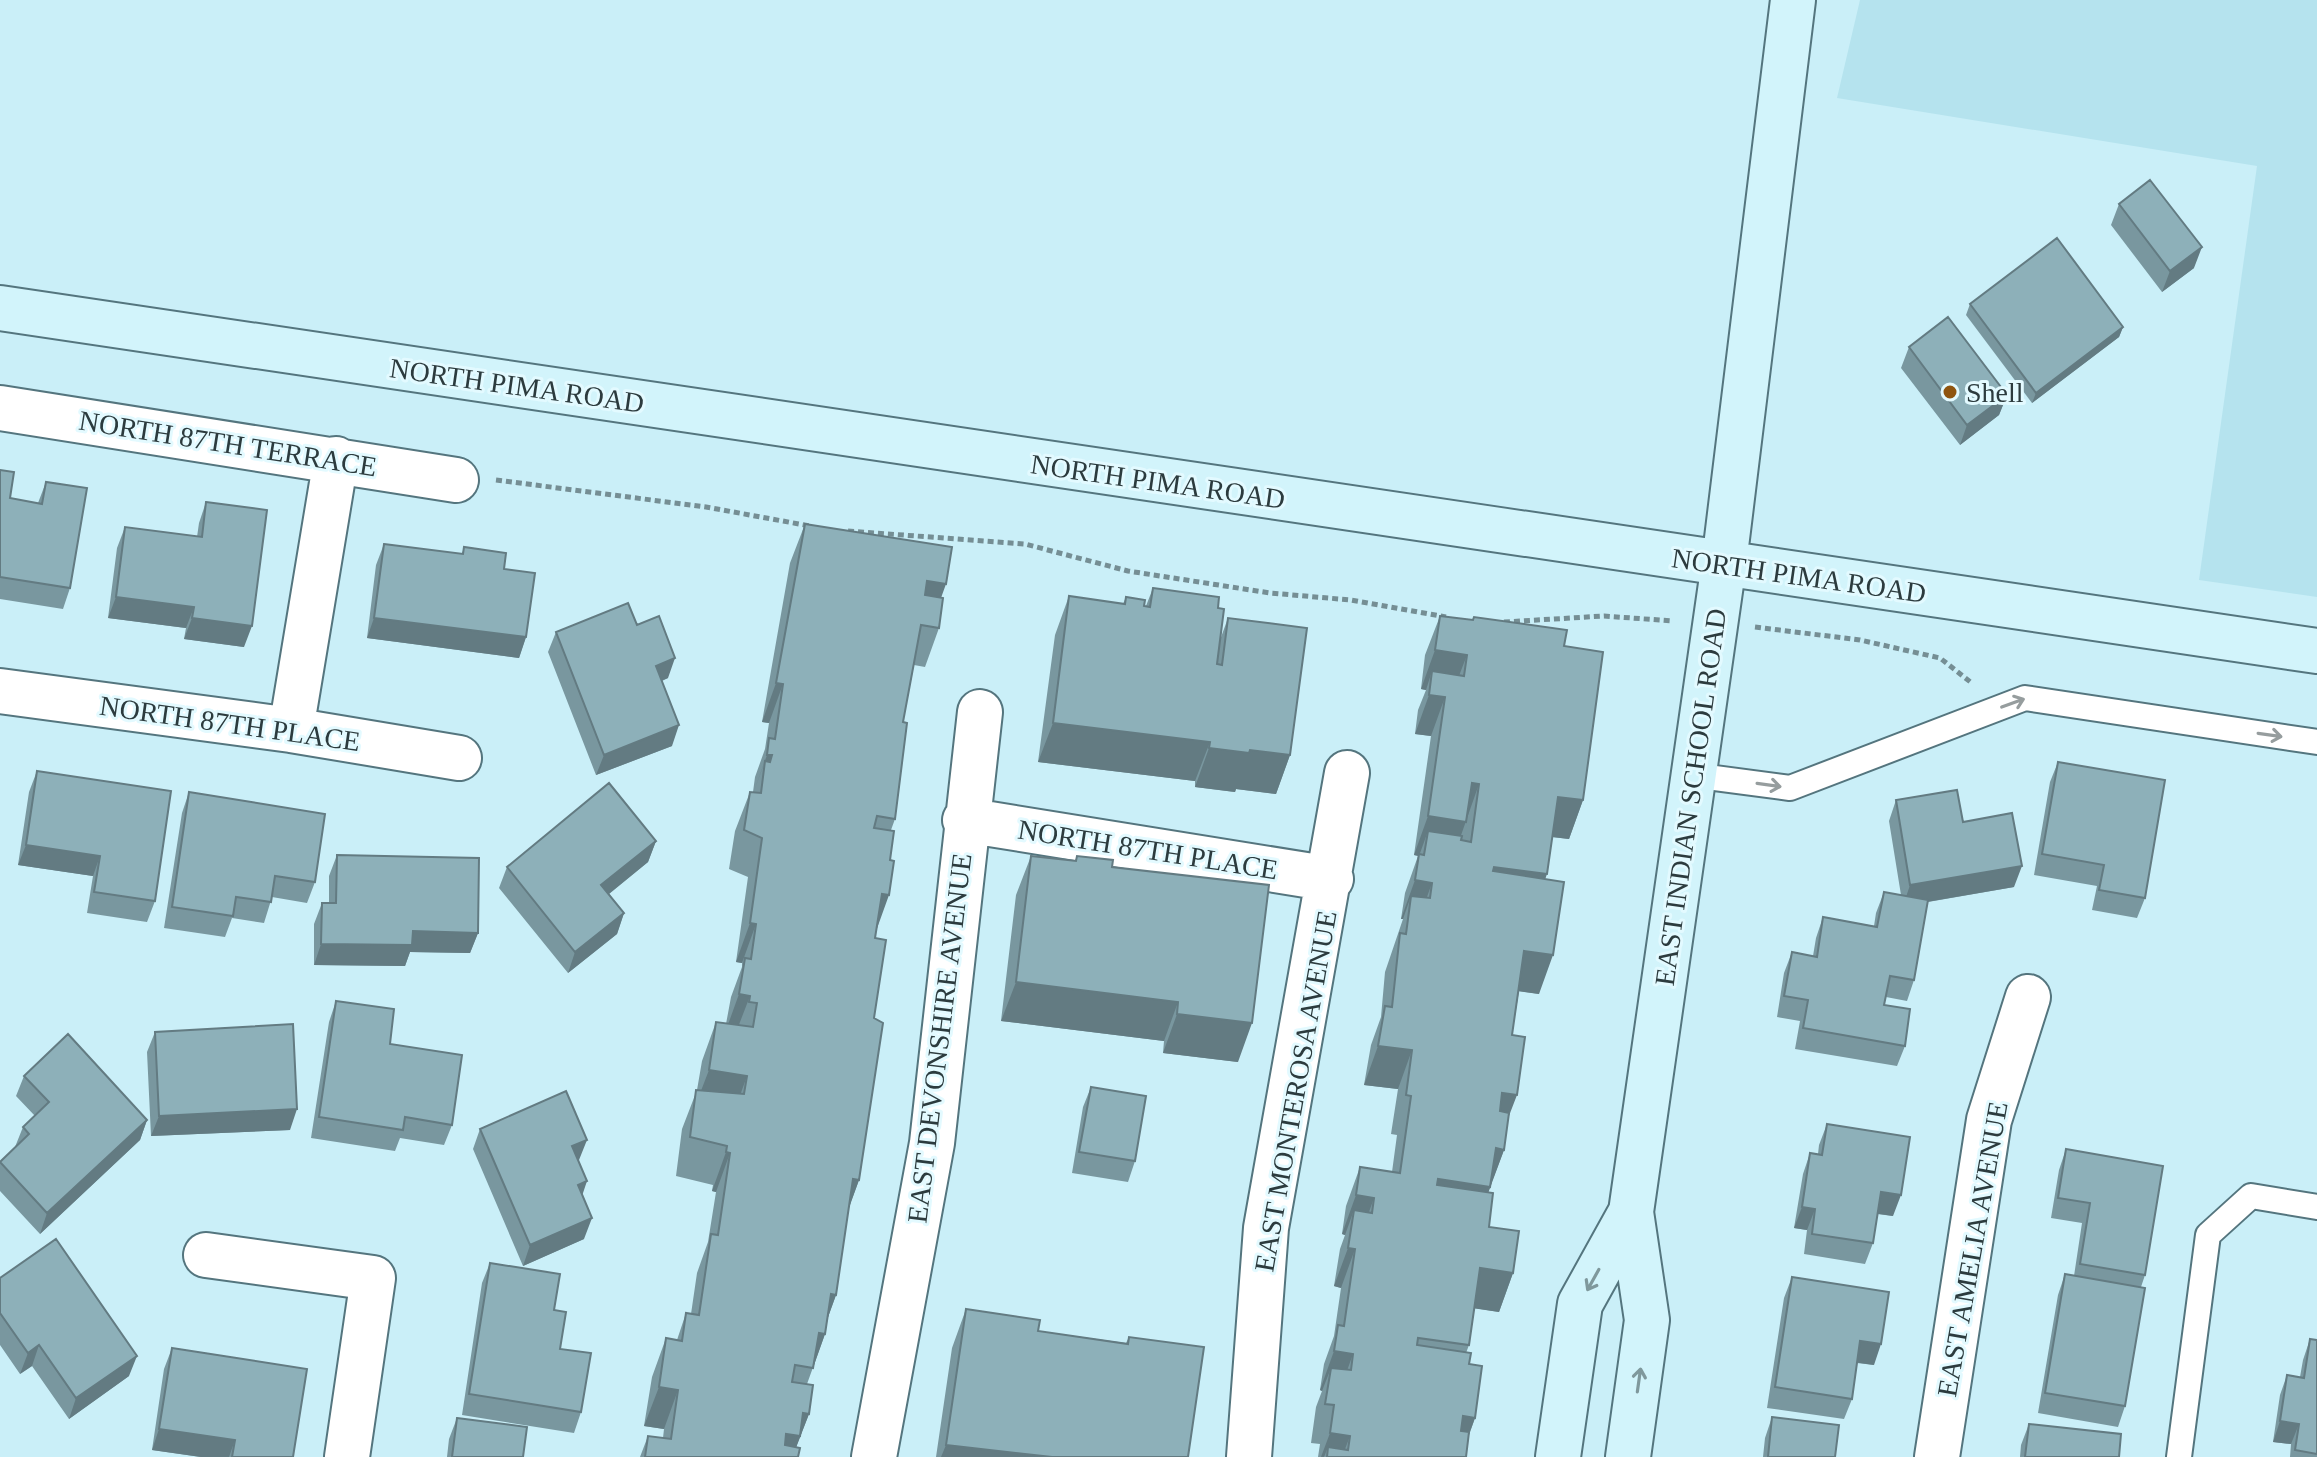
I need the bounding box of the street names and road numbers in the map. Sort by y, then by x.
street label: NORTH PIMA ROAD [388,352,646,419]
street label: NORTH 87TH TERRACE [77,405,379,482]
street label: NORTH PIMA ROAD [1029,448,1287,515]
street label: NORTH PIMA ROAD [1670,542,1928,609]
street label: EAST INDIAN SCHOOL ROAD [1649,607,1732,988]
street label: NORTH 87TH PLACE [98,690,362,757]
street label: NORTH 87TH PLACE [1016,814,1280,885]
street label: EAST DEVONSHIRE AVENUE [901,851,978,1225]
street label: EAST MONTEROSA AVENUE [1248,908,1343,1274]
street label: EAST AMELIA AVENUE [1931,1099,2014,1399]

